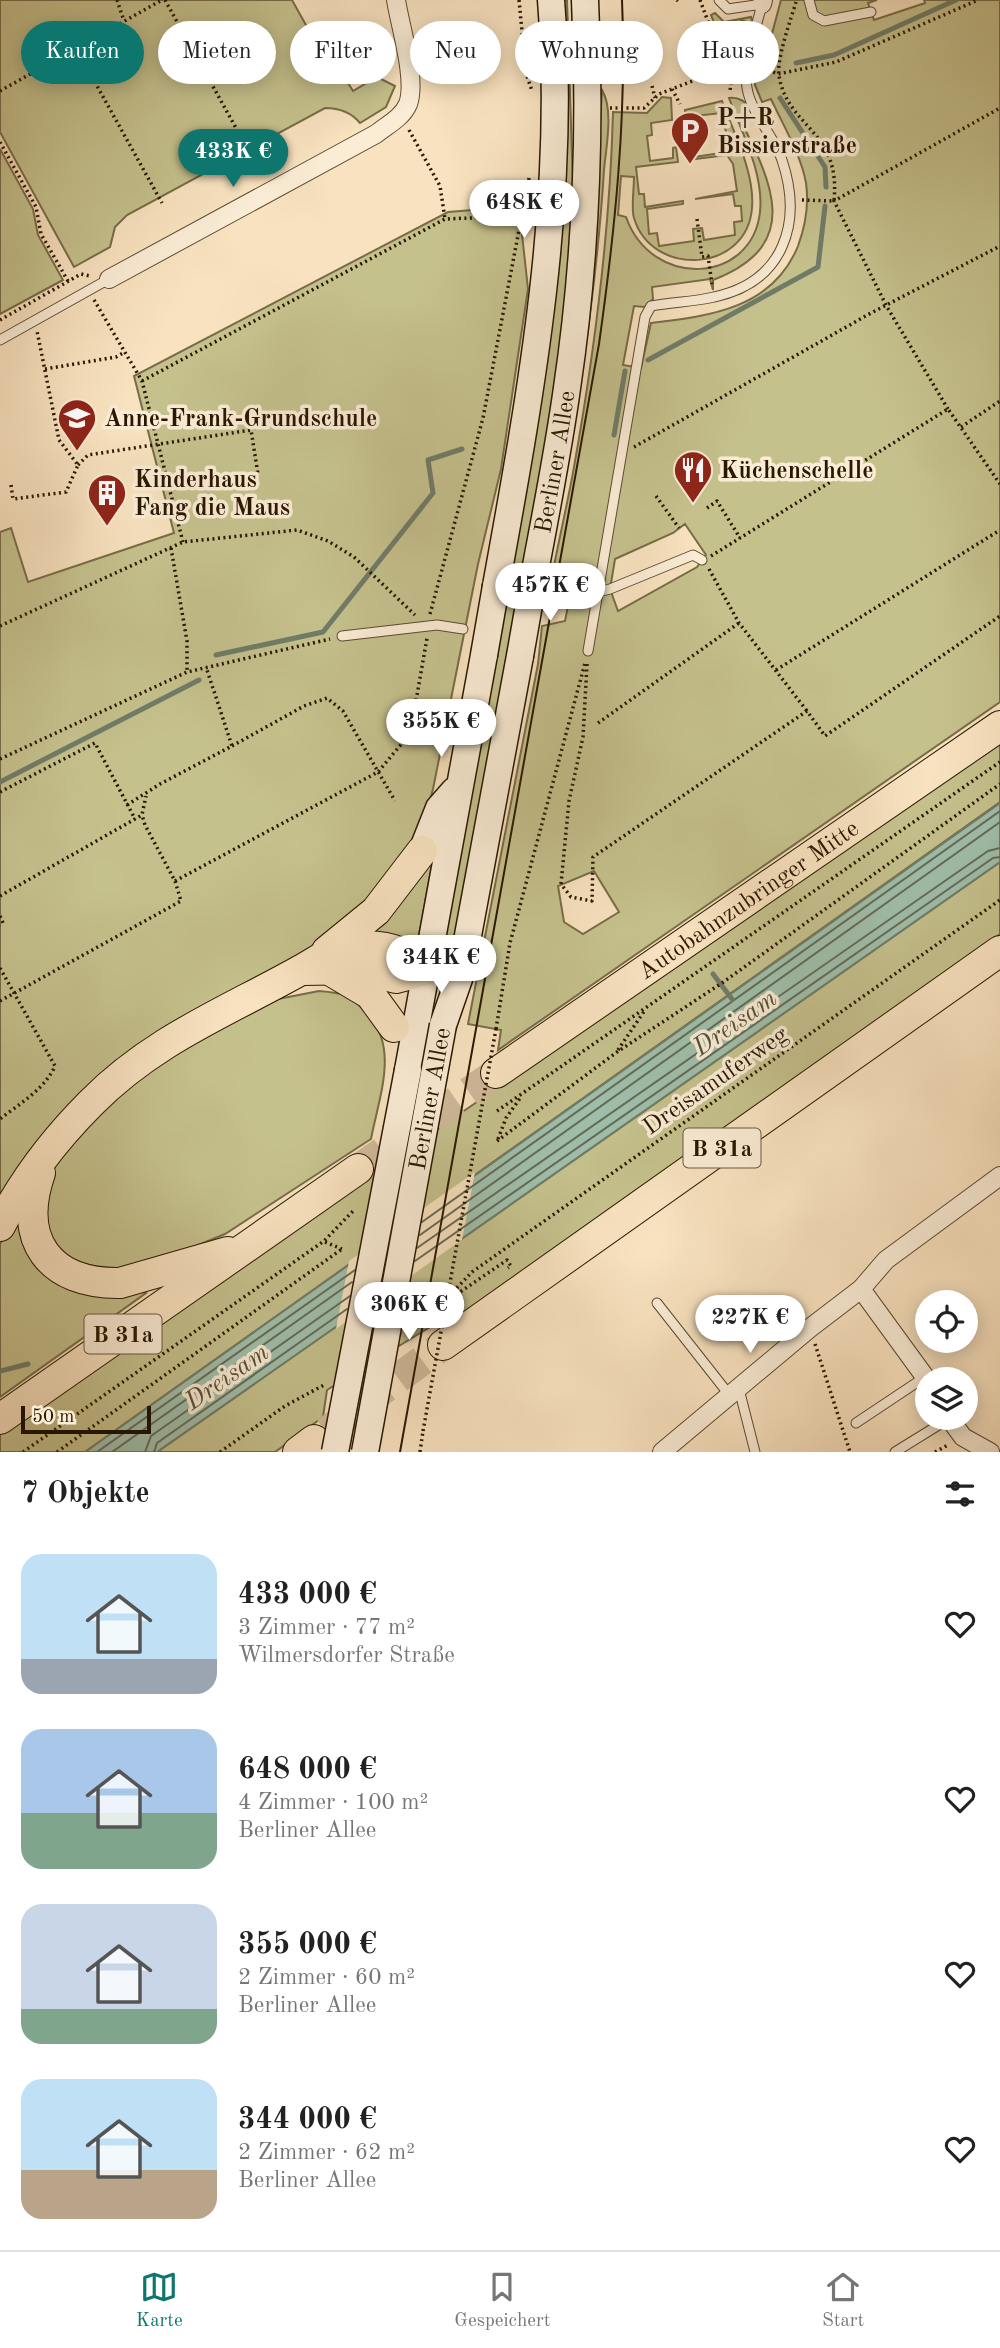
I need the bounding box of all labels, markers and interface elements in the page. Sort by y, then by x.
chip: Kaufen [21,21,144,84]
chip: Mieten [158,21,276,84]
chip: Filter [290,21,396,84]
chip: Neu [410,21,501,84]
chip: Wohnung [515,21,663,84]
chip: Haus [677,21,779,84]
place label: P+R Bissierstraße [717,107,857,159]
parking icon: P+R Bissierstraße [669,110,711,165]
pin: 433K € [176,130,290,189]
text: 433K € [194,140,272,163]
pin: 648K € [467,180,581,240]
text: 648K € [485,191,563,214]
street label: Berliner Allee [532,389,580,536]
school or university icon: Anne-Frank-Grundschule [56,397,98,452]
place label: Anne-Frank-Grundschule [104,408,377,432]
restaurant icon: Küchenschelle [672,449,714,504]
place label: Küchenschelle [720,460,873,484]
place label: Kinderhaus Fang die Maus [134,469,290,521]
building icon: Kinderhaus Fang die Maus [86,472,128,527]
pin: 457K € [493,564,607,623]
text: 457K € [511,574,589,597]
pin: 355K € [384,700,498,759]
text: 355K € [402,710,480,733]
street label: Autobahnzubringer Mitte [635,817,864,985]
pin: 344K € [384,936,498,995]
text: 344K € [402,946,480,969]
water label: Dreisam [688,985,782,1062]
street label: Dreisamuferweg [639,1023,793,1140]
street label: Berliner Allee [407,1026,456,1172]
road number: B 31a [684,1128,760,1168]
pin: 306K € [352,1282,466,1342]
map controls [915,1290,978,1430]
button: locate [915,1290,978,1353]
text: 306K € [370,1293,448,1316]
pin: 227K € [693,1296,807,1355]
text: 227K € [711,1306,789,1329]
road number: B 31a [85,1315,162,1354]
water label: Dreisam [180,1339,274,1416]
button: layers [915,1367,978,1430]
scale bar [21,1403,150,1435]
text: 50 m [32,1408,74,1427]
icon: filters [941,1475,979,1513]
text: 7 Objekte [21,1479,150,1509]
text: 433 000 € [238,1580,377,1610]
icon: home [77,1582,161,1666]
icon: heart [941,1605,979,1643]
text: 3 Zimmer · 77 m² [238,1616,415,1639]
text: Wilmersdorfer Straße [238,1644,455,1667]
text: 648 000 € [238,1755,377,1785]
icon: home [77,1757,161,1841]
icon: heart [941,1780,979,1818]
text: 4 Zimmer · 100 m² [238,1791,428,1814]
text: Berliner Allee [238,1819,376,1842]
text: 355 000 € [238,1930,377,1960]
icon: home [77,1932,161,2016]
icon: heart [941,1955,979,1993]
text: 2 Zimmer · 60 m² [238,1966,415,1989]
text: Berliner Allee [238,1994,376,2017]
text: 344 000 € [238,2105,377,2135]
icon: home [77,2107,161,2191]
icon: heart [941,2130,979,2168]
text: 2 Zimmer · 62 m² [238,2141,415,2164]
text: Berliner Allee [238,2169,376,2192]
tab: Karte [136,2268,183,2333]
tab: Gespeichert [454,2268,550,2333]
tab: Start [822,2268,864,2333]

